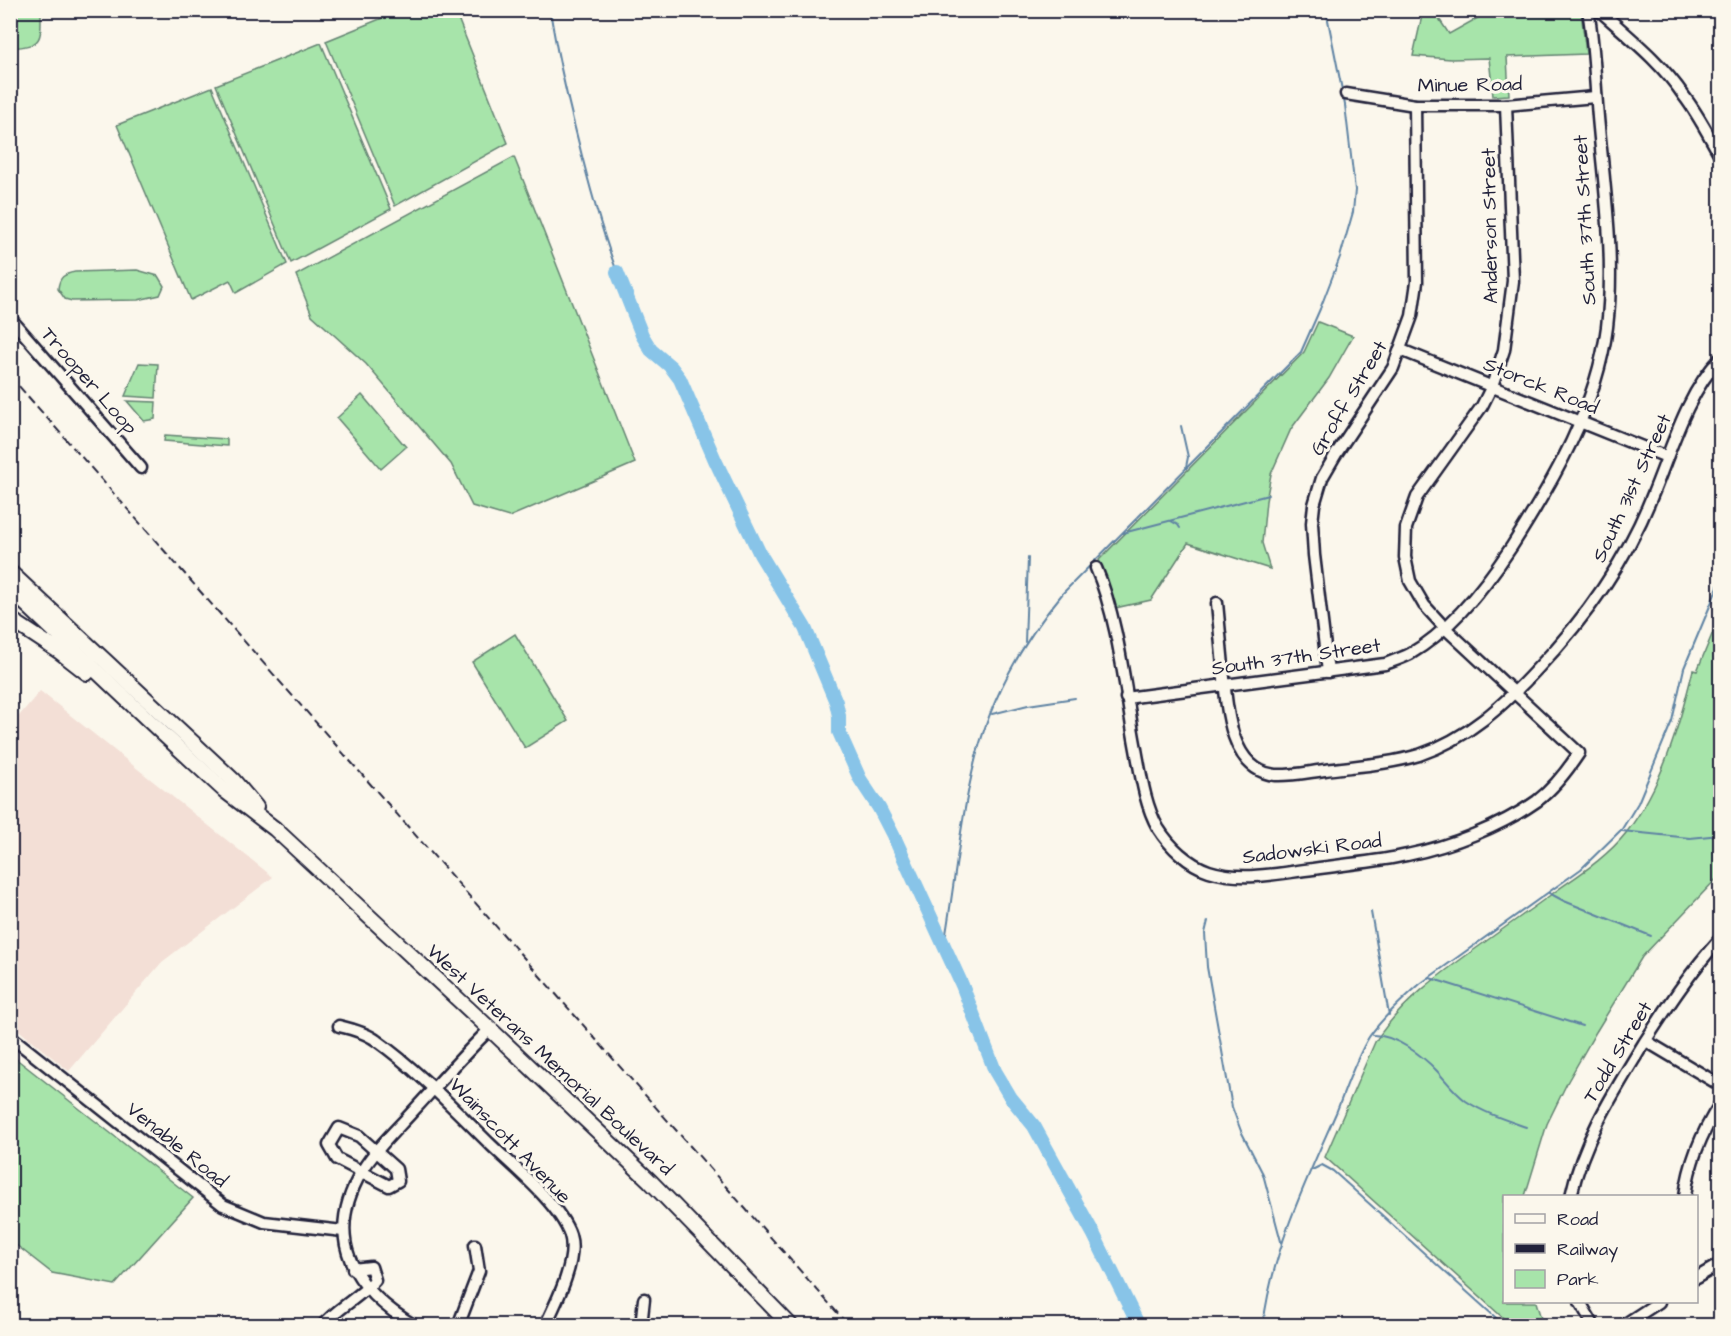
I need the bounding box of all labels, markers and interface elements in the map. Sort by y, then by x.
street label: Minue Road [1418,70,1522,100]
street label: South 37th Street [1567,134,1603,306]
street label: Anderson Street [1475,148,1505,304]
street label: Trooper Loop [34,321,144,441]
street label: Groff Street [1304,335,1394,461]
street label: Storck Road [1479,350,1603,422]
street label: South 31st Street [1585,409,1679,567]
street label: South 37th Street [1210,631,1382,683]
street label: Sadowski Road [1241,827,1383,871]
street label: West Veterans Memorial Boulevard [420,938,680,1182]
street label: Todd Street [1577,996,1659,1108]
street label: Wainscott Avenue [443,1072,578,1210]
street label: Venable Road [121,1096,233,1194]
legend [1503,1195,1698,1303]
text: Road [1557,1207,1598,1232]
text: Railway [1557,1237,1618,1263]
text: Park [1557,1267,1599,1292]

